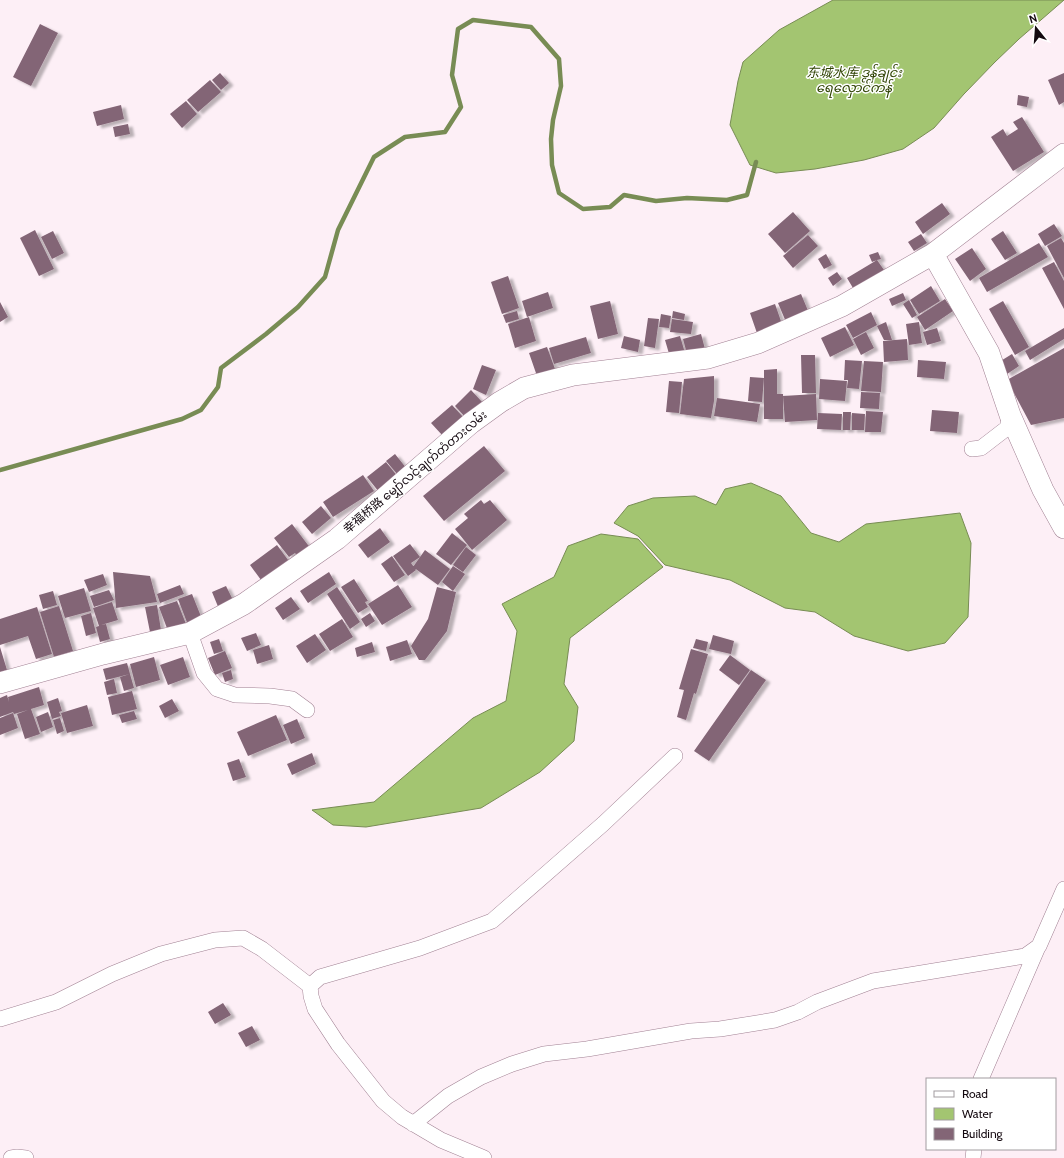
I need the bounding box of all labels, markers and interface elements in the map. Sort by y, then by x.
north arrow [1016,8,1056,48]
text: N [1027,11,1039,26]
water label: 东城水库 ဒွန်ချင်း ရေလှောင်ကန် [806,63,903,99]
street label: 幸福桥路 မျှော်လင့်ချက်တံတားလမ်း [339,406,492,539]
legend [926,1078,1056,1150]
text: Road [962,1086,988,1101]
text: Water [962,1106,993,1121]
text: Building [962,1126,1004,1141]

